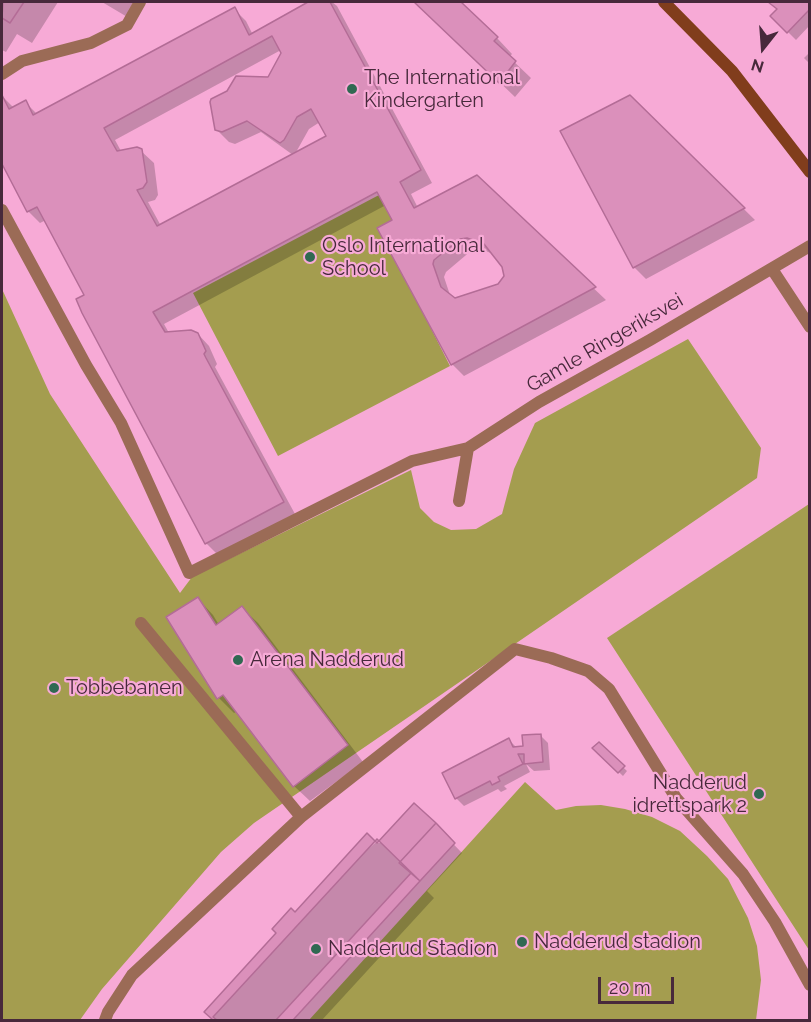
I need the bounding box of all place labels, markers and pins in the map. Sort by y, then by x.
place label: The International Kindergarten [364,66,520,113]
marker: The International Kindergarten [345,82,359,96]
place label: Oslo International School [322,234,484,281]
marker: Oslo International School [303,250,317,264]
place label: Arena Nadderud [250,648,404,672]
marker: Arena Nadderud [231,653,245,667]
place label: Tobbebanen [66,676,183,700]
marker: Tobbebanen [47,681,61,695]
place label: Nadderud idrettspark 2 [632,771,747,818]
marker: Nadderud idrettspark 2 [752,787,766,801]
place label: Nadderud stadion [534,930,701,954]
marker: Nadderud stadion [515,935,529,949]
place label: Nadderud Stadion [328,937,497,961]
marker: Nadderud Stadion [309,942,323,956]

